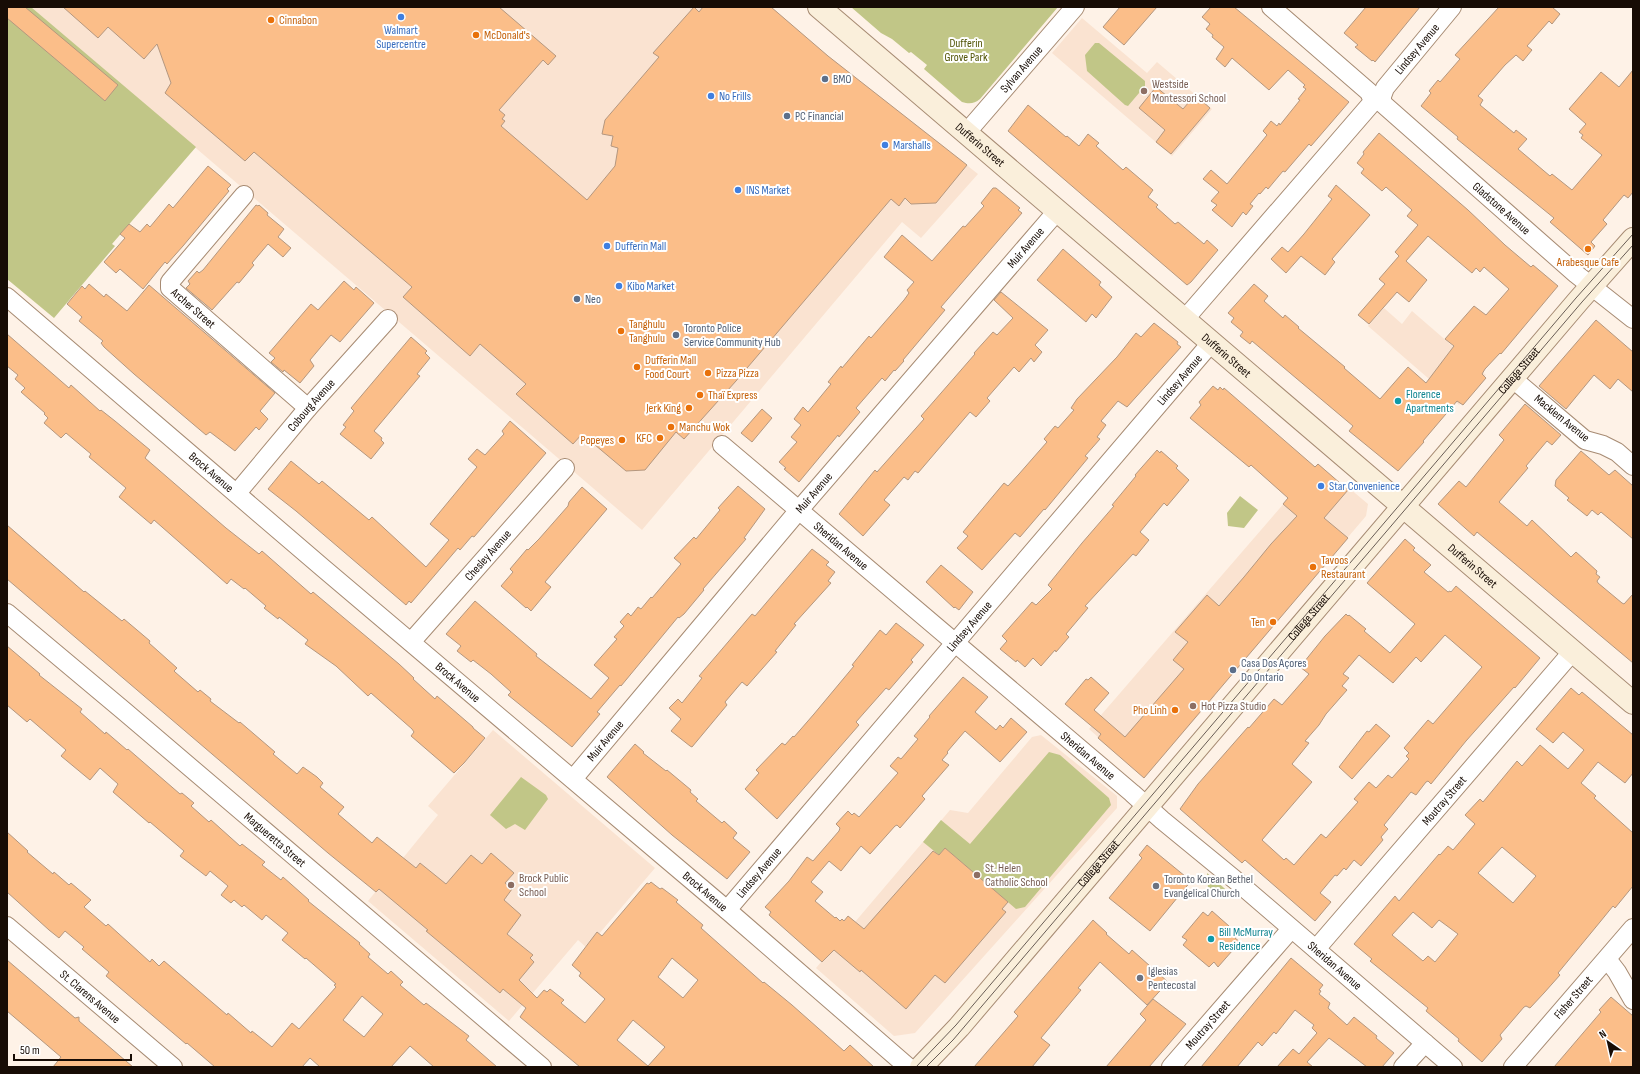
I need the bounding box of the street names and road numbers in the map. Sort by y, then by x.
street label: Lindsey Avenue [1392,21,1443,78]
street label: Sylvan Avenue [997,43,1046,96]
street label: Dufferin Street [952,120,1008,171]
street label: Gladstone Avenue [1469,179,1533,238]
street label: Muir Avenue [1004,224,1048,271]
street label: Archer Street [167,284,219,332]
street label: Dufferin Street [1198,330,1254,381]
street label: College Street [1495,344,1544,397]
street label: Lindsey Avenue [1154,352,1206,409]
street label: Cobourg Avenue [285,376,339,435]
street label: Macklem Avenue [1531,391,1593,445]
street label: Brock Avenue [185,449,236,496]
street label: Muir Avenue [792,470,836,517]
street label: Sheridan Avenue [810,519,871,574]
street label: Chesley Avenue [462,527,515,584]
street label: Dufferin Street [1444,541,1500,592]
street label: College Street [1285,591,1333,644]
street label: Lindsey Avenue [944,598,995,655]
street label: Brock Avenue [432,659,483,706]
street label: Muir Avenue [584,717,627,765]
street label: Sheridan Avenue [1057,729,1118,783]
street label: Moutray Street [1419,773,1470,829]
street label: Margueretta Street [241,809,309,871]
street label: College Street [1075,837,1123,890]
street label: Lindsey Avenue [733,845,785,901]
street label: Brock Avenue [679,869,731,915]
street label: Sheridan Avenue [1304,938,1365,993]
street label: St. Clarens Avenue [56,967,123,1027]
street label: Fisher Street [1551,973,1596,1022]
street label: Moutray Street [1183,997,1234,1053]

